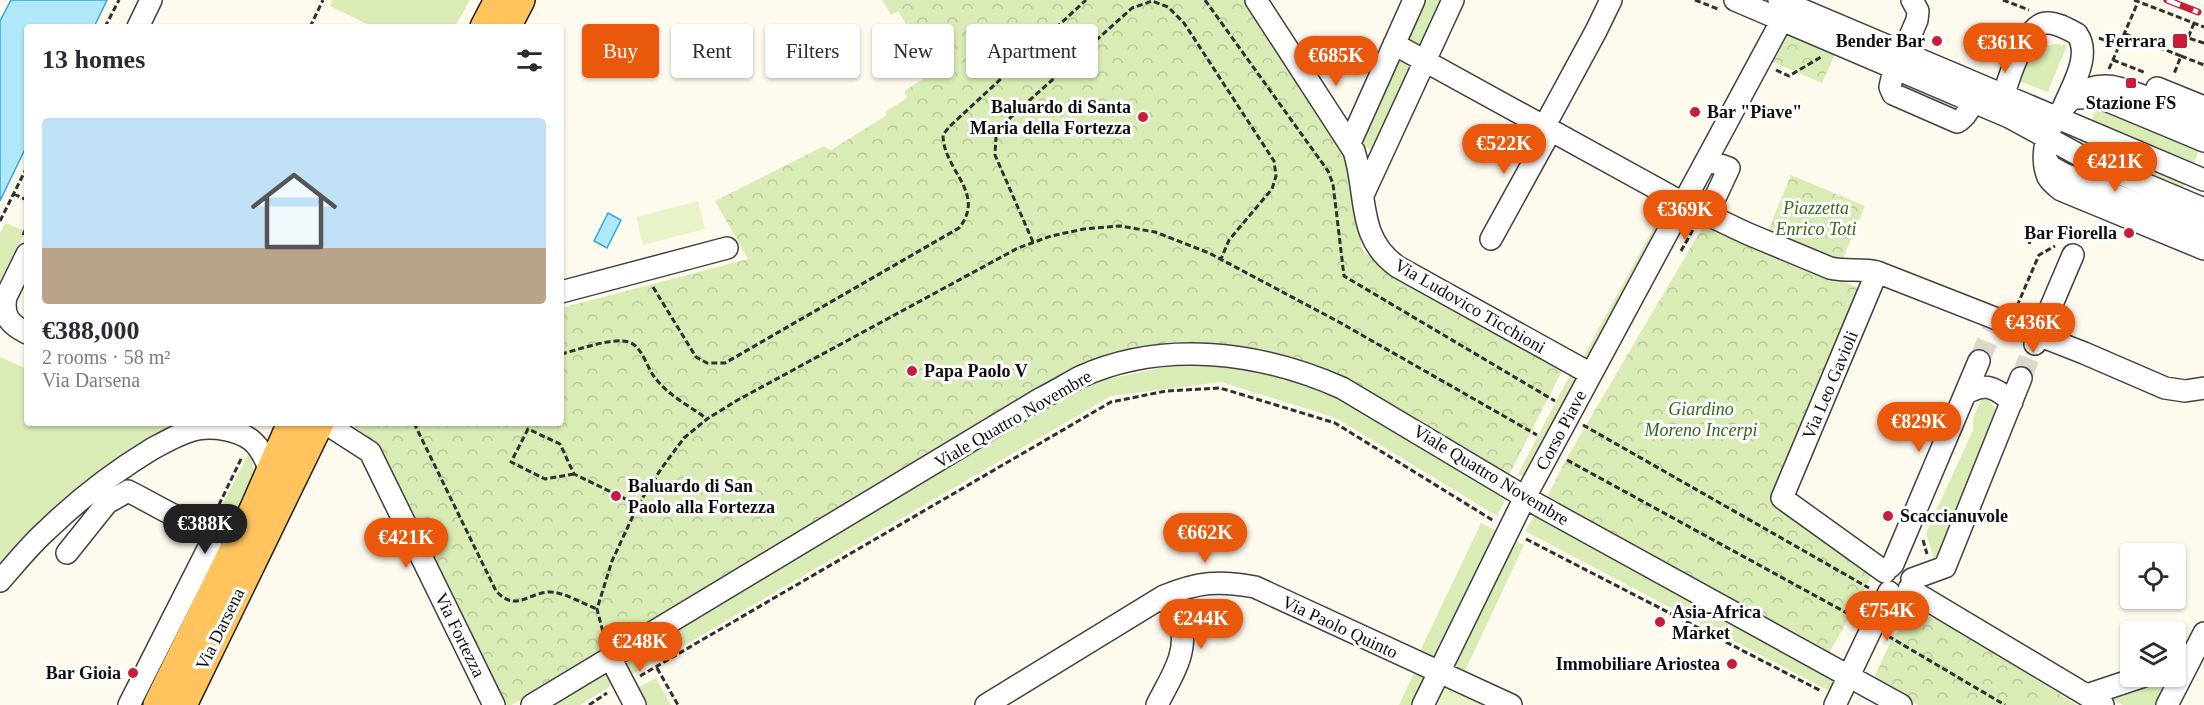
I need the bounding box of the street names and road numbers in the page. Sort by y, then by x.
street label: Via Ludovico Ticchioni [1391,255,1549,357]
street label: Via Leo Gavioli [1798,328,1862,442]
street label: Viale Quattro Novembre [931,366,1095,472]
street label: Corso Piave [1532,387,1590,473]
street label: Viale Quattro Novembre [1410,421,1572,529]
street label: Via Darsena [192,585,248,673]
street label: Via Fortezza [431,590,489,680]
street label: Via Paolo Quinto [1279,592,1401,662]

